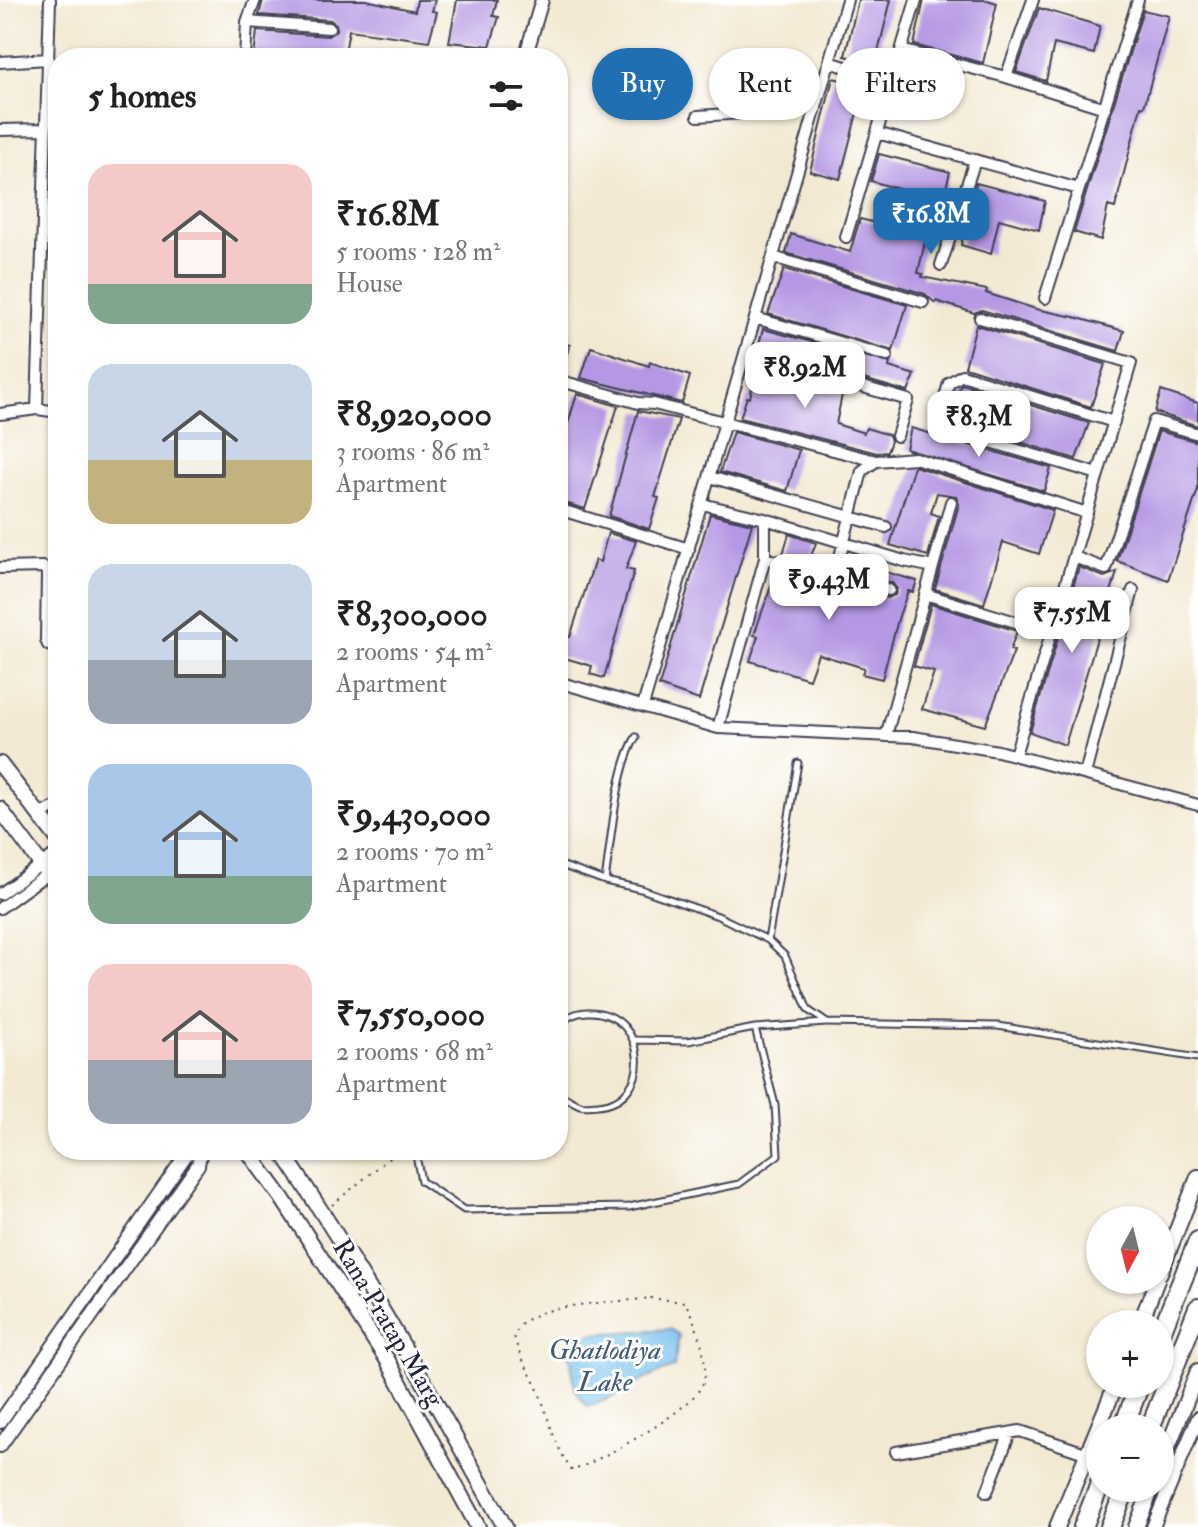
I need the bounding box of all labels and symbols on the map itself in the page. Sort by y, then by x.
pin: ₹16.8M [866,188,996,256]
pin: ₹8.92M [740,342,870,410]
pin: ₹8.3M [923,391,1035,459]
pin: ₹9.43M [764,554,894,622]
pin: ₹7.55M [1007,587,1137,655]
north arrow [1086,1206,1174,1294]
street label: Rana Pratap Marg [324,1233,451,1414]
water label: Ghatlodiya Lake [549,1333,661,1400]

